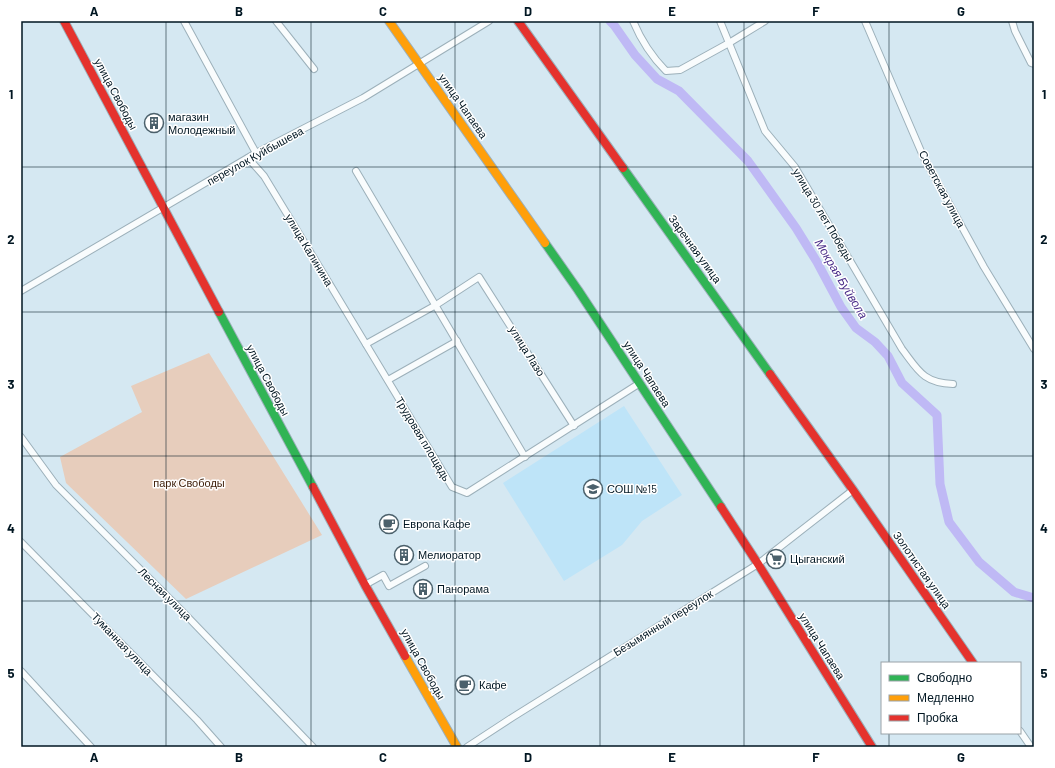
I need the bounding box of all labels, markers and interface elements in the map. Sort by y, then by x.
text: A [90,3,99,19]
text: B [235,3,243,19]
text: C [379,3,387,19]
text: D [524,3,532,19]
text: E [668,3,676,19]
text: F [812,3,820,19]
text: G [957,3,965,19]
street label: улица Свободы [92,56,141,132]
street label: улица Чапаева [436,71,491,141]
text: 1 [9,86,13,102]
text: 1 [1042,86,1046,102]
place label: магазин Молодежный [168,110,235,136]
building icon: магазин Молодежный [143,112,165,134]
street label: переулок Куйбышева [204,123,306,187]
street label: Советская улица [917,148,969,230]
street label: улица 30 лет Победы [790,166,856,264]
street label: улица Калинина [283,211,337,289]
street label: Заречная улица [666,212,725,286]
text: 2 [7,231,15,247]
text: 2 [1040,231,1048,247]
water label: Мокрая Буйвола [812,236,871,322]
street label: улица Лазо [507,323,548,378]
street label: улица Чапаева [621,338,674,410]
street label: улица Свободы [244,342,293,418]
text: 3 [7,376,15,392]
text: 3 [1040,376,1048,392]
street label: Трудовая площадь [393,394,454,483]
park label: парк Свободы [153,476,225,489]
school or university icon: СОШ №15 [582,478,604,500]
place label: СОШ №15 [607,482,657,495]
cafe icon: Европа Кафе [378,513,400,535]
place label: Европа Кафе [403,517,470,530]
text: 4 [7,520,15,536]
text: 4 [1040,520,1048,536]
street label: Золотистая улица [891,529,954,611]
building icon: Мелиоратор [393,544,415,566]
place label: Мелиоратор [418,548,481,561]
supermarket icon: Цыганский [765,548,787,570]
place label: Цыганский [790,552,845,565]
street label: Лесная улица [136,565,195,623]
building icon: Панорама [412,578,434,600]
place label: Панорама [437,582,490,595]
street label: Безымянный переулок [611,587,715,659]
street label: Туманная улица [89,610,156,678]
street label: улица Чапаева [797,610,849,682]
street label: улица Свободы [399,626,448,701]
legend [881,662,1021,734]
text: 5 [7,665,15,681]
text: 5 [1040,665,1048,681]
text: Свободно [917,670,972,685]
cafe icon: Кафе [454,674,476,696]
place label: Кафе [479,678,507,691]
text: Медленно [917,690,974,705]
text: Пробка [917,710,958,725]
text: A [90,749,99,765]
text: B [235,749,243,765]
text: C [379,749,387,765]
text: D [524,749,532,765]
text: E [668,749,676,765]
text: F [812,749,820,765]
text: G [957,749,965,765]

